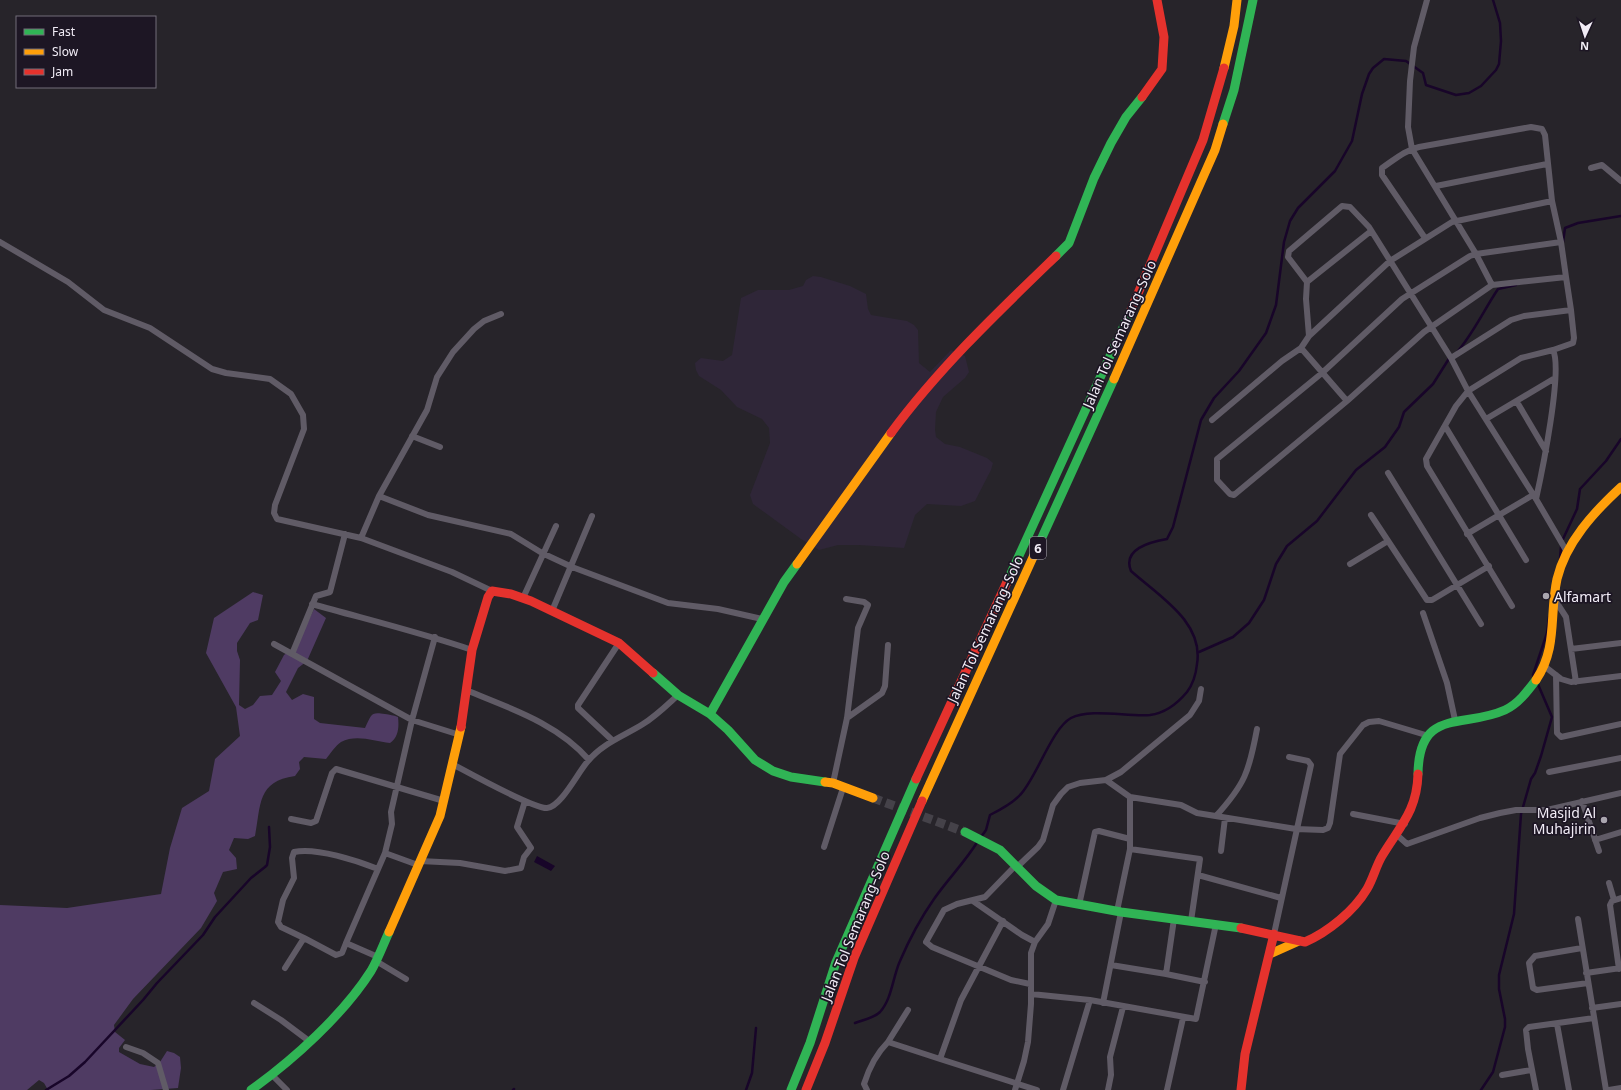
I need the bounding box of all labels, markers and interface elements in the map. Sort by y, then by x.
legend [16,16,156,88]
north arrow [1565,16,1605,56]
text: Fast [52,23,76,40]
text: N [1580,39,1589,54]
text: Slow [52,43,79,60]
text: Jam [51,63,73,80]
street label: Jalan Tol Semarang–Solo [1077,257,1160,413]
road number: 6 [1030,537,1046,559]
street label: Jalan Tol Semarang–Solo [942,552,1027,707]
place label: Alfamart [1554,587,1611,606]
marker: Alfamart [1541,591,1551,601]
place label: Masjid Al Muhajirin [1533,803,1596,838]
marker: Masjid Al Muhajirin [1599,815,1609,825]
street label: Jalan Tol Semarang–Solo [815,848,894,1006]

